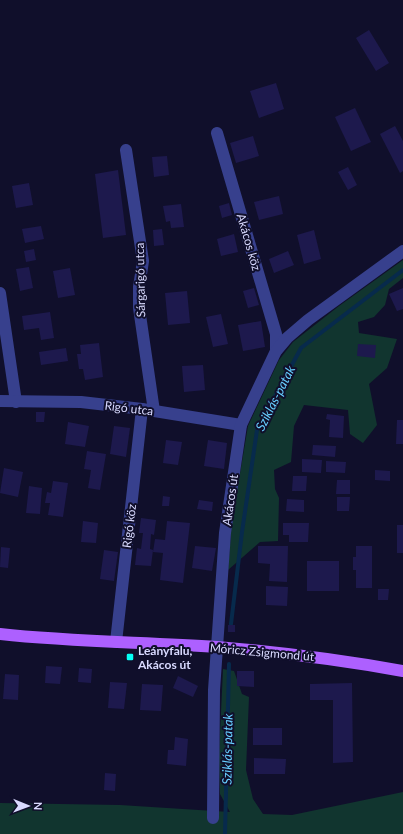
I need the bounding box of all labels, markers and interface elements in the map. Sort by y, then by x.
street label: Akácos köz [234,212,264,273]
street label: Sárgarigó utca [132,242,148,318]
water label: Sziklás-patak [252,362,299,433]
street label: Rigó utca [104,398,154,418]
street label: Akácos út [219,473,241,527]
street label: Rigó köz [119,503,139,549]
street label: Móricz Zsigmond út [209,640,316,664]
place label: Leányfalu, Akácos út [137,643,192,672]
marker: Leányfalu, Akácos út [125,652,135,662]
water label: Sziklás-patak [218,712,236,785]
north arrow [8,786,48,826]
text: N [32,802,45,811]

